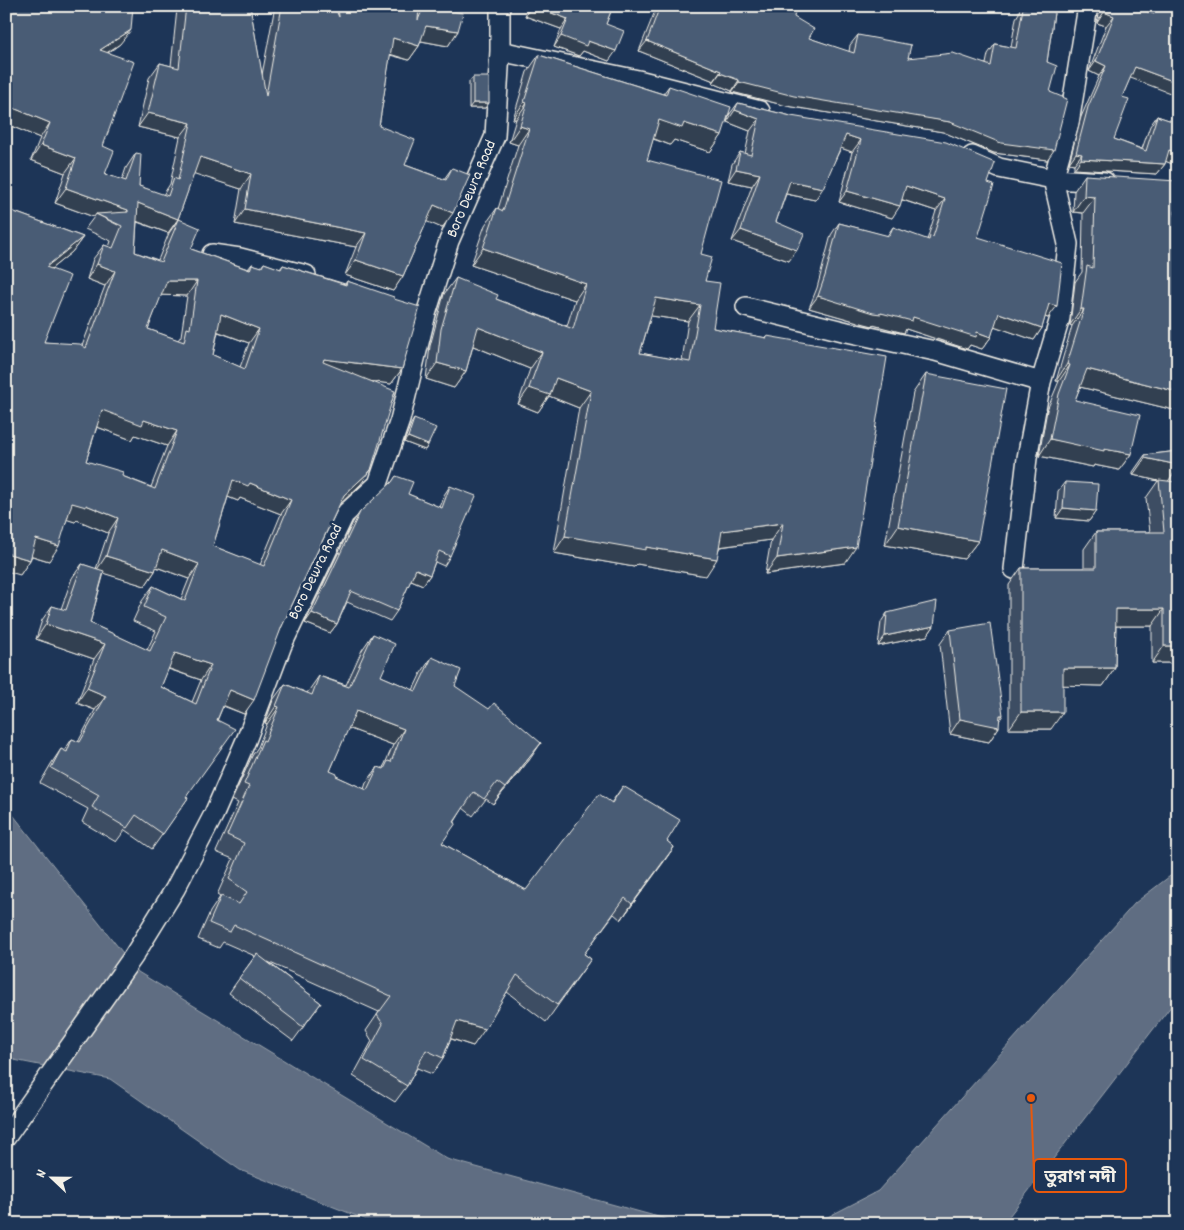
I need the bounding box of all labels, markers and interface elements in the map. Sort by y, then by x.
street label: Boro Dewra Road [441,137,503,241]
street label: Boro Dewra Road [283,520,349,624]
north arrow [28,1152,78,1202]
callout: তুরাগ নদী [1034,1159,1126,1192]
text: তুরাগ নদী [1043,1166,1117,1191]
text: N [31,1167,52,1181]

